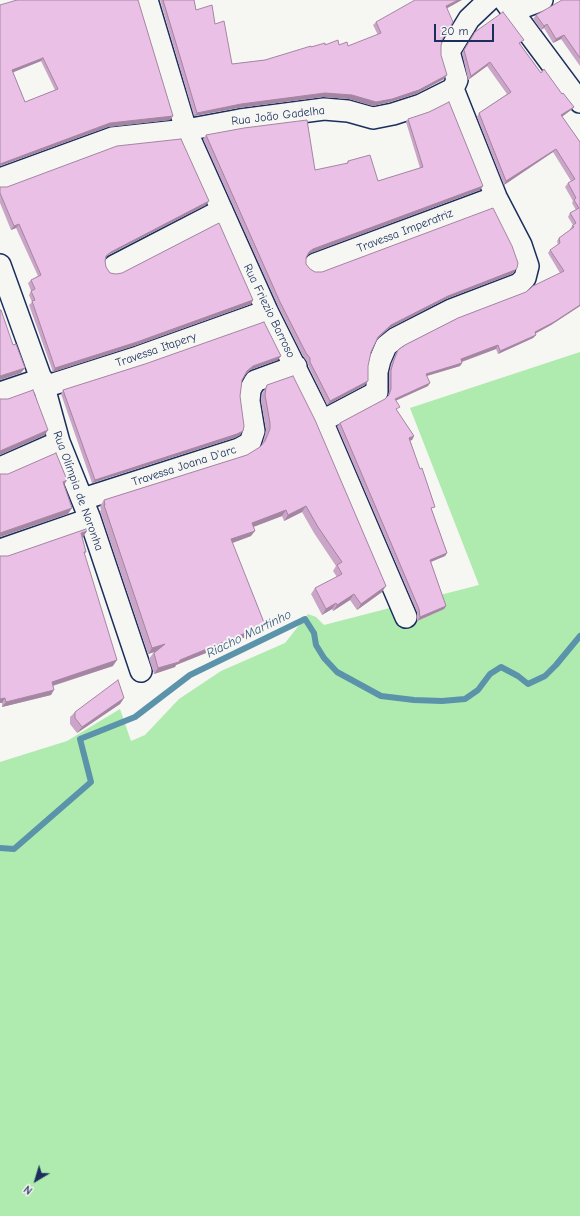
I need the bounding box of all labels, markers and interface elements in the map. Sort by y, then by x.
scale bar [436,16,496,42]
text: 20 m [441,24,469,38]
street label: Rua João Gadelha [230,103,326,129]
street label: Travessa Imperatriz [355,206,455,256]
street label: Rua Friezio Barroso [240,262,298,360]
street label: Travessa Itapery [114,329,198,371]
street label: Rua Olímpia de Noronha [50,429,106,553]
street label: Travessa Joana D'arc [130,442,238,490]
water label: Riacho Martinho [204,607,294,661]
north arrow [16,1160,56,1200]
text: N [21,1183,35,1197]

